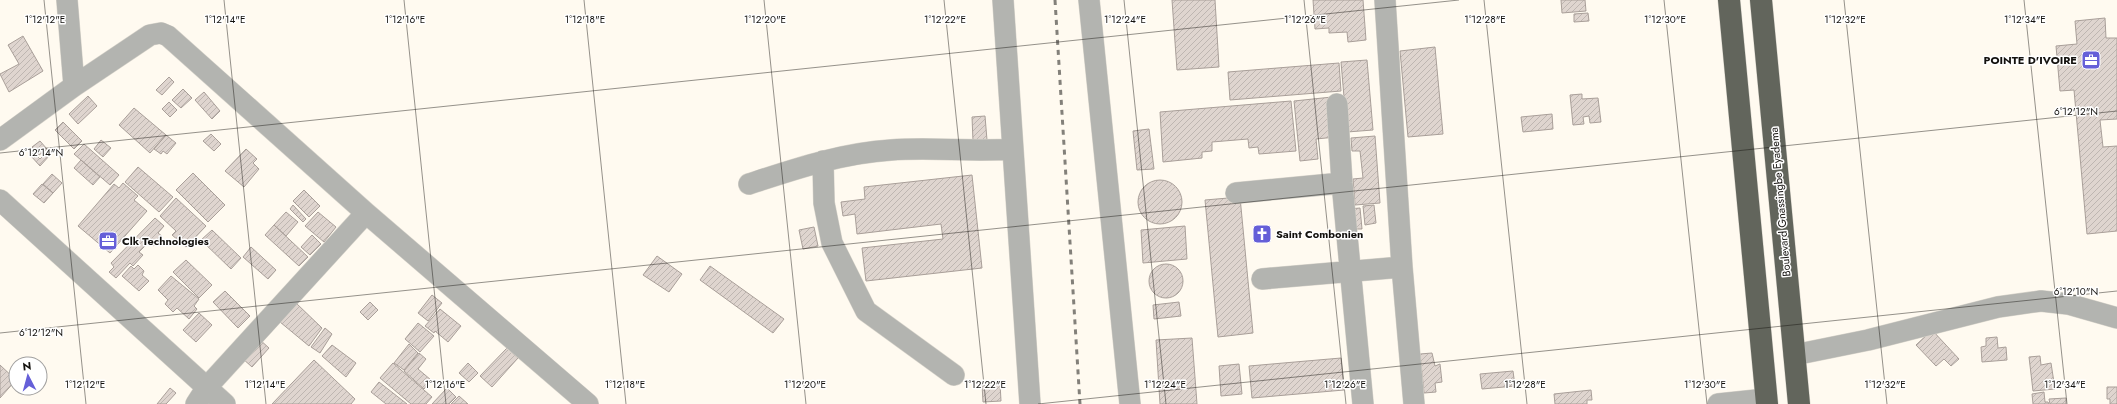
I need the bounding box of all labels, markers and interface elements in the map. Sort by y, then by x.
text: 1°12'12"E [25,12,65,27]
text: 1°12'14"E [205,12,245,27]
text: 1°12'16"E [385,12,425,27]
text: 1°12'18"E [565,12,605,27]
text: 1°12'20"E [744,12,786,27]
text: 1°12'22"E [924,12,966,27]
text: 1°12'24"E [1104,12,1146,27]
text: 1°12'26"E [1284,12,1326,27]
text: 1°12'28"E [1464,12,1506,27]
text: 1°12'30"E [1644,12,1686,27]
text: 1°12'32"E [1824,12,1866,27]
text: 1°12'34"E [2004,12,2046,27]
office icon: POINTE D'IVOIRE [2080,49,2102,71]
place label: POINTE D'IVOIRE [1984,52,2077,68]
text: 6°12'12"N [2054,104,2098,119]
street label: Boulevard Gnassingbe Eyadema [1765,127,1795,277]
text: 6°12'14"N [19,145,63,160]
church icon: Saint Combonien [1251,223,1273,245]
place label: Saint Combonien [1276,226,1363,242]
office icon: Clk Technologies [97,230,119,252]
place label: Clk Technologies [122,233,209,249]
text: 6°12'10"N [2054,284,2098,299]
text: 6°12'12"N [19,325,63,340]
north arrow [8,356,48,396]
text: N [22,358,32,374]
text: 1°12'12"E [65,377,105,392]
text: 1°12'14"E [245,377,285,392]
text: 1°12'16"E [425,377,465,392]
text: 1°12'18"E [605,377,645,392]
text: 1°12'20"E [784,377,826,392]
text: 1°12'22"E [964,377,1006,392]
text: 1°12'24"E [1144,377,1186,392]
text: 1°12'26"E [1324,377,1366,392]
text: 1°12'28"E [1504,377,1546,392]
text: 1°12'30"E [1684,377,1726,392]
text: 1°12'32"E [1864,377,1906,392]
text: 1°12'34"E [2044,377,2086,392]

